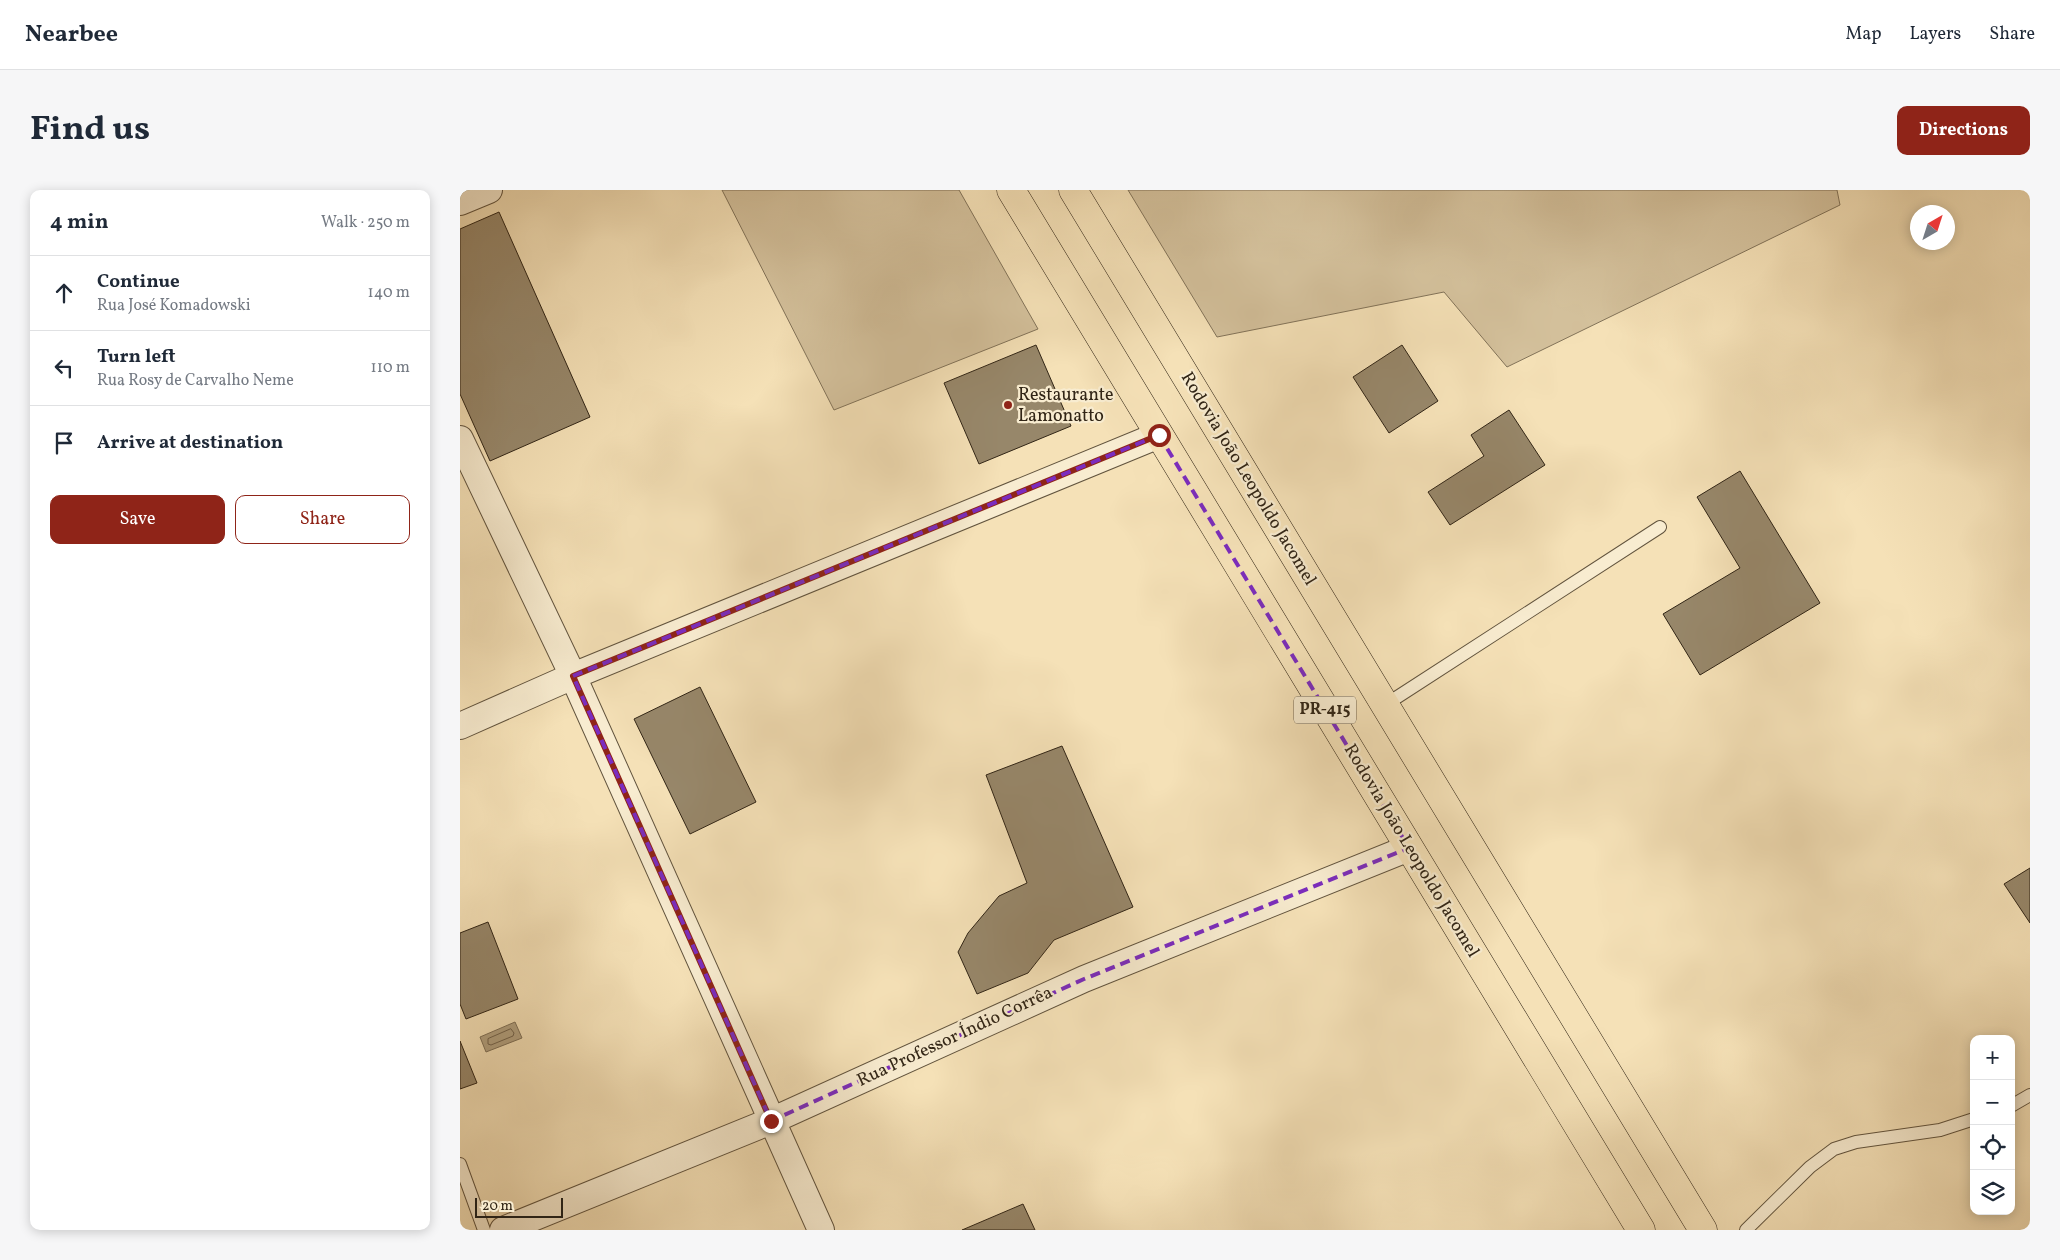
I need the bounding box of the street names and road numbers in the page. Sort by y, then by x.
street label: Rodovia João Leopoldo Jacomel [1174,367,1322,591]
road number: PR-415 [1294,696,1356,724]
street label: Rodovia João Leopoldo Jacomel [1337,739,1485,963]
street label: Rua Professor Índio Corrêa [853,981,1057,1093]

